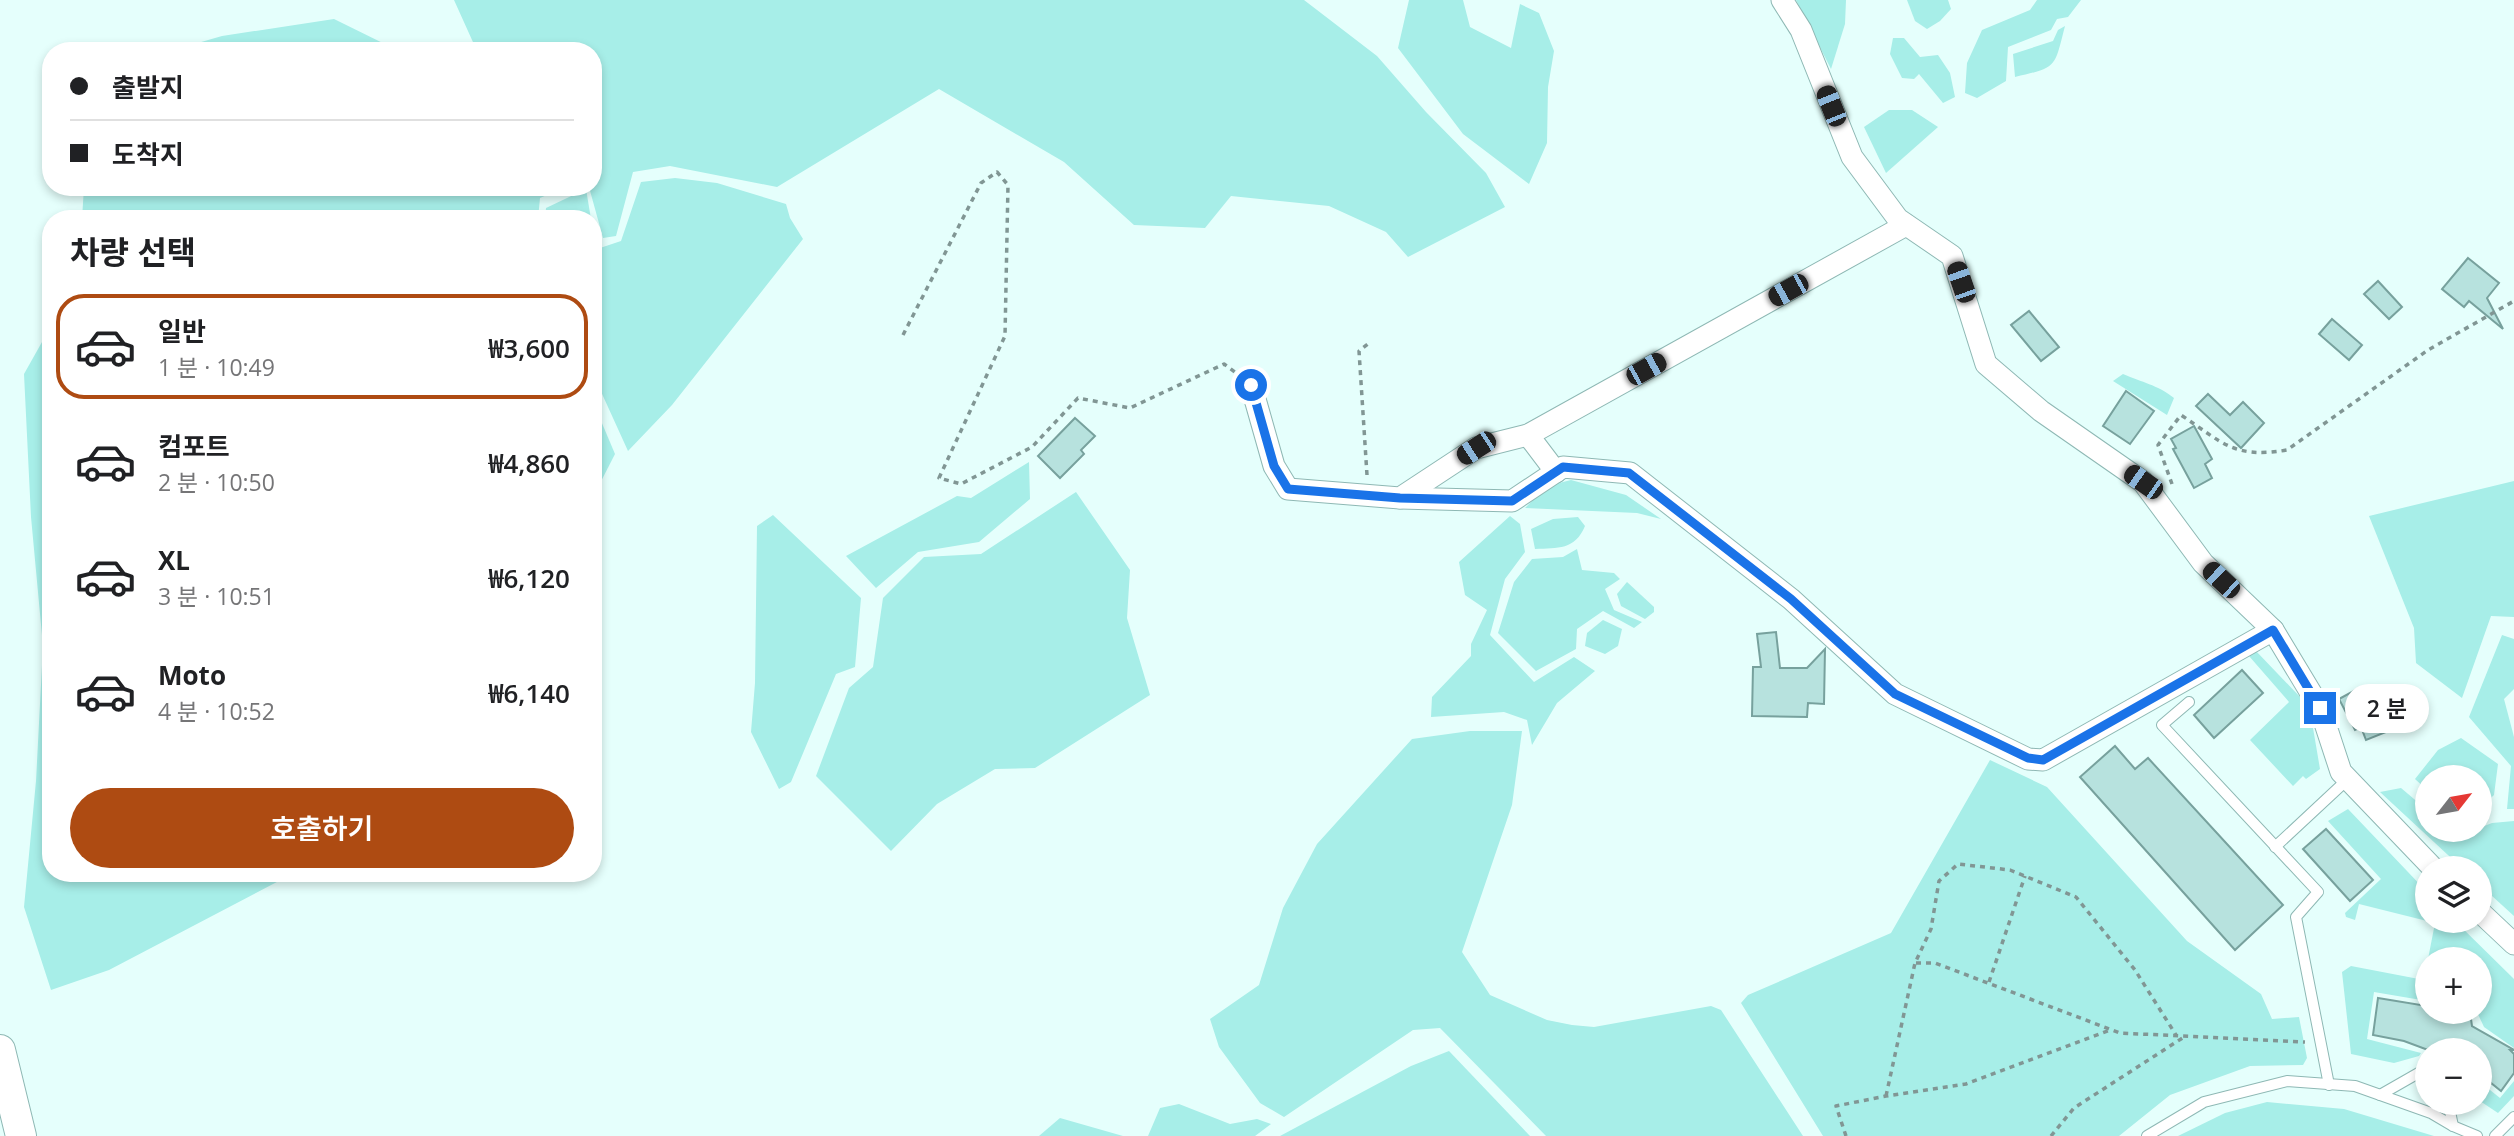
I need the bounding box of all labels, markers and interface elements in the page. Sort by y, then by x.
text: 출발지 [112,69,184,105]
car [1814,83,1849,129]
text: 도착지 [112,136,184,172]
text: 차량 선택 [70,230,196,273]
car [1945,259,1978,305]
car [1765,271,1812,309]
text: 일반 [158,313,206,349]
icon: car [74,315,137,378]
text: ₩3,600 [488,330,570,366]
car [1623,350,1670,388]
text: 1 분 · 10:49 [158,351,275,383]
route start [1235,369,1267,401]
text: 컴포트 [158,428,230,464]
car [1453,428,1500,468]
icon: car [74,430,137,493]
text: ₩4,860 [488,445,570,481]
car [2120,461,2167,503]
text: 2 분 · 10:50 [158,466,275,498]
text: XL [158,542,190,578]
icon: car [74,545,137,608]
car [2199,558,2244,602]
text: ₩6,120 [488,560,570,596]
text: 3 분 · 10:51 [158,580,275,612]
text: Moto [158,657,226,693]
icon: car [74,660,137,723]
text: ₩6,140 [488,675,570,711]
callout: 2 분 [2344,684,2428,732]
route end [2304,692,2336,724]
text: 2 분 [2367,692,2407,724]
text: 4 분 · 10:52 [158,695,275,727]
north arrow [2415,765,2492,842]
map controls [2415,765,2492,1115]
button: 호출하기 [70,788,574,868]
button: layers [2415,856,2492,933]
button: + [2415,947,2492,1024]
button: − [2415,1038,2492,1115]

